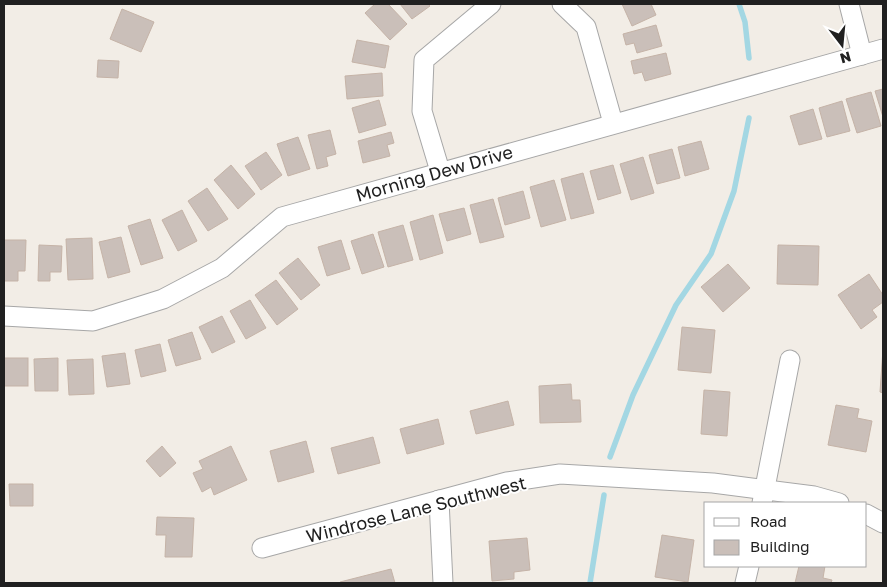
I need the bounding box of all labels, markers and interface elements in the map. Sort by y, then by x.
north arrow [817,20,867,70]
text: N [838,48,853,68]
street label: Morning Dew Drive [353,140,515,206]
street label: Windrose Lane Southwest [304,471,528,547]
legend [704,502,867,567]
text: Road [750,512,787,530]
text: Building [750,537,810,555]

